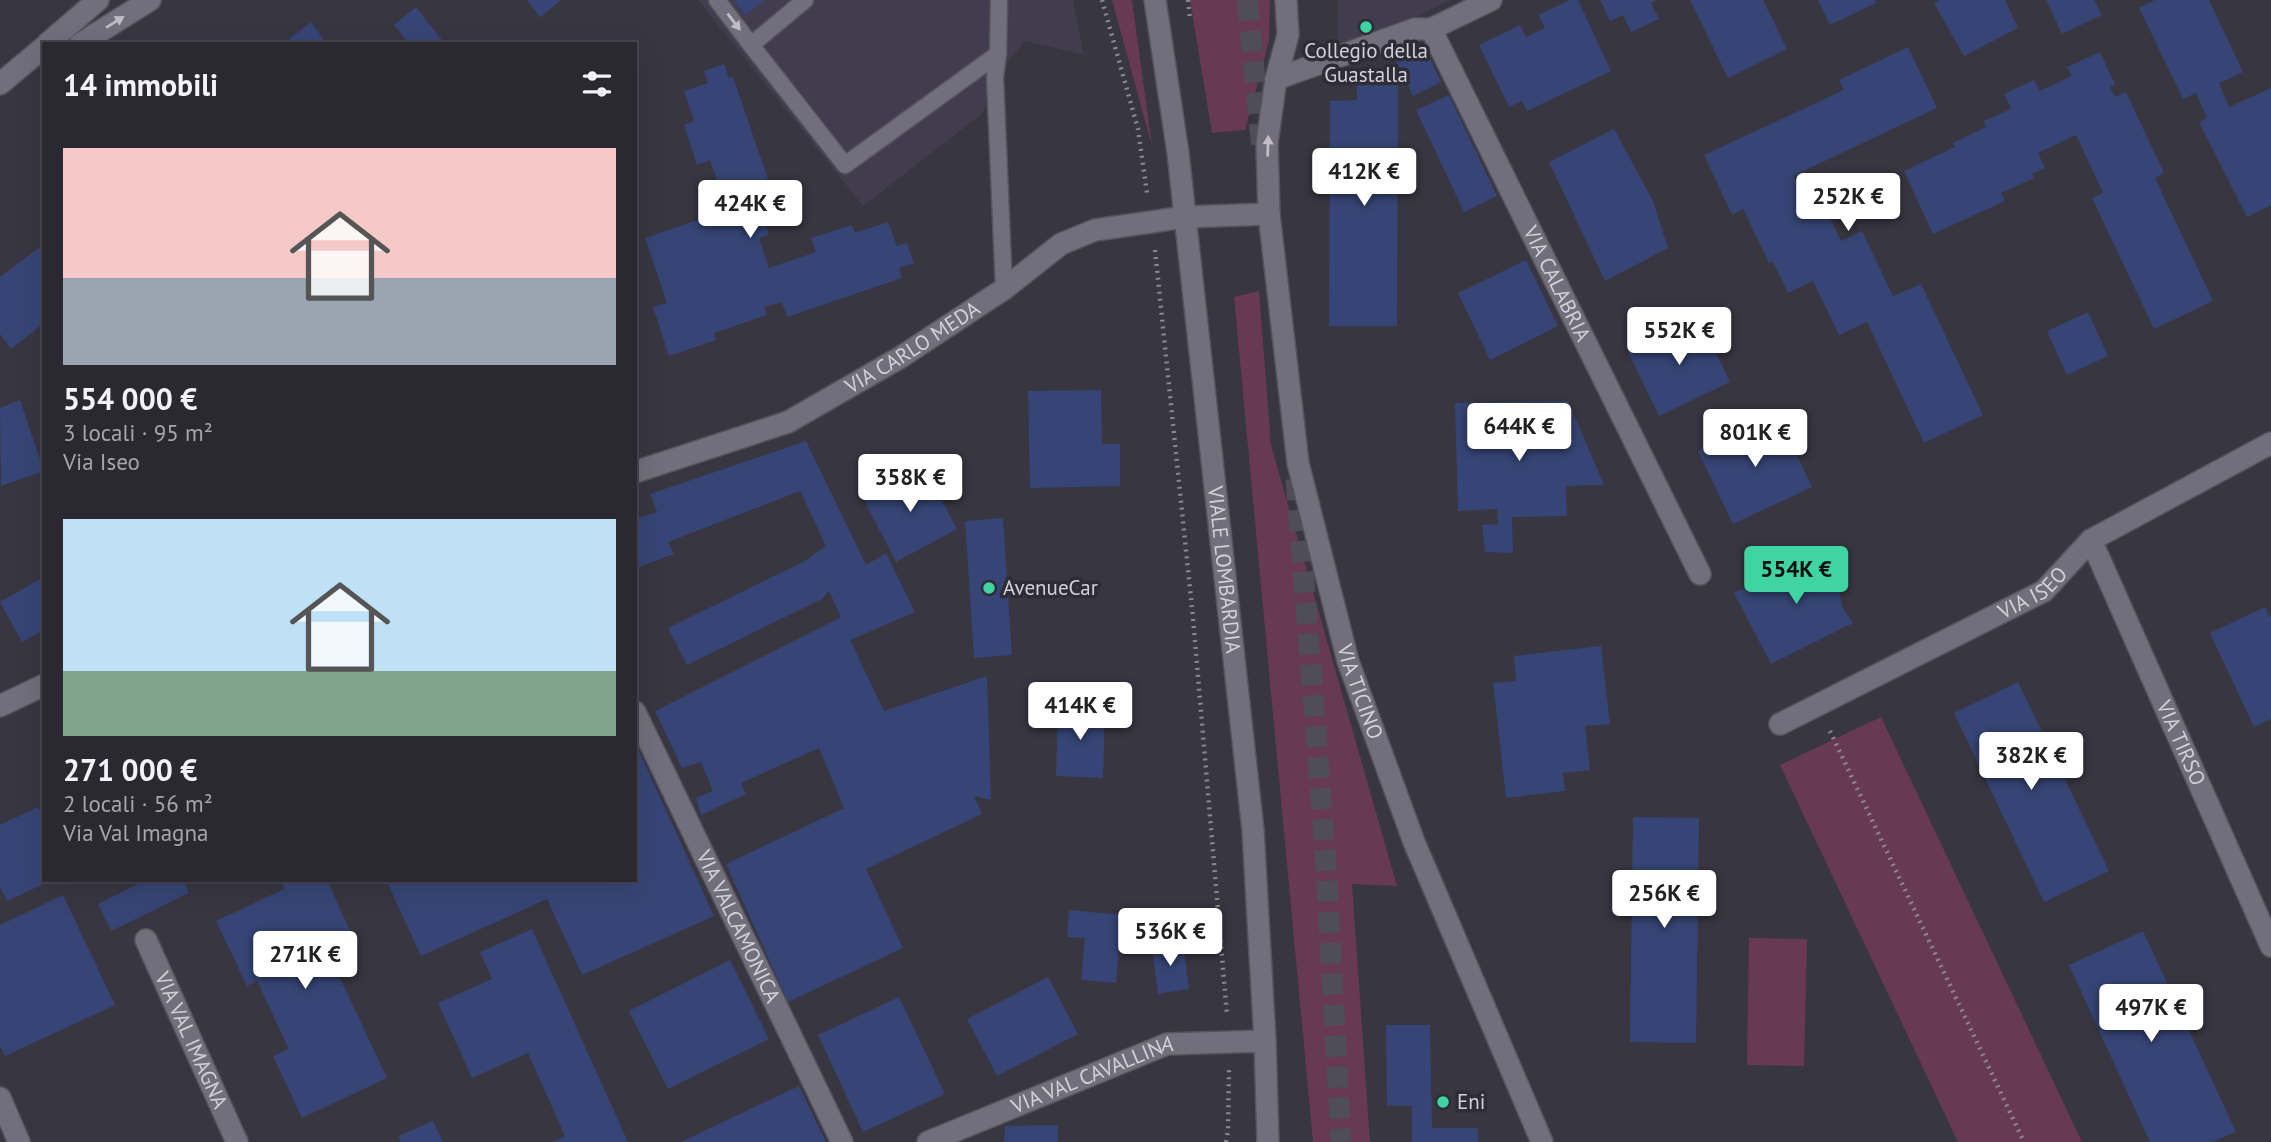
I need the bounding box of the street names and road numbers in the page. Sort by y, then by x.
street label: VIA CALABRIA [1517,220,1597,346]
street label: VIA CARLO MEDA [839,294,985,400]
street label: VIALE LOMBARDIA [1202,484,1247,655]
street label: VIA ISEO [1992,561,2073,625]
street label: VIA TICINO [1331,640,1389,743]
street label: VIA TIRSO [2150,695,2212,789]
street label: VIA VALCAMONICA [690,845,787,1007]
street label: VIA VAL IMAGNA [149,967,234,1113]
street label: VIA VAL CAVALLINA [1006,1030,1175,1120]

